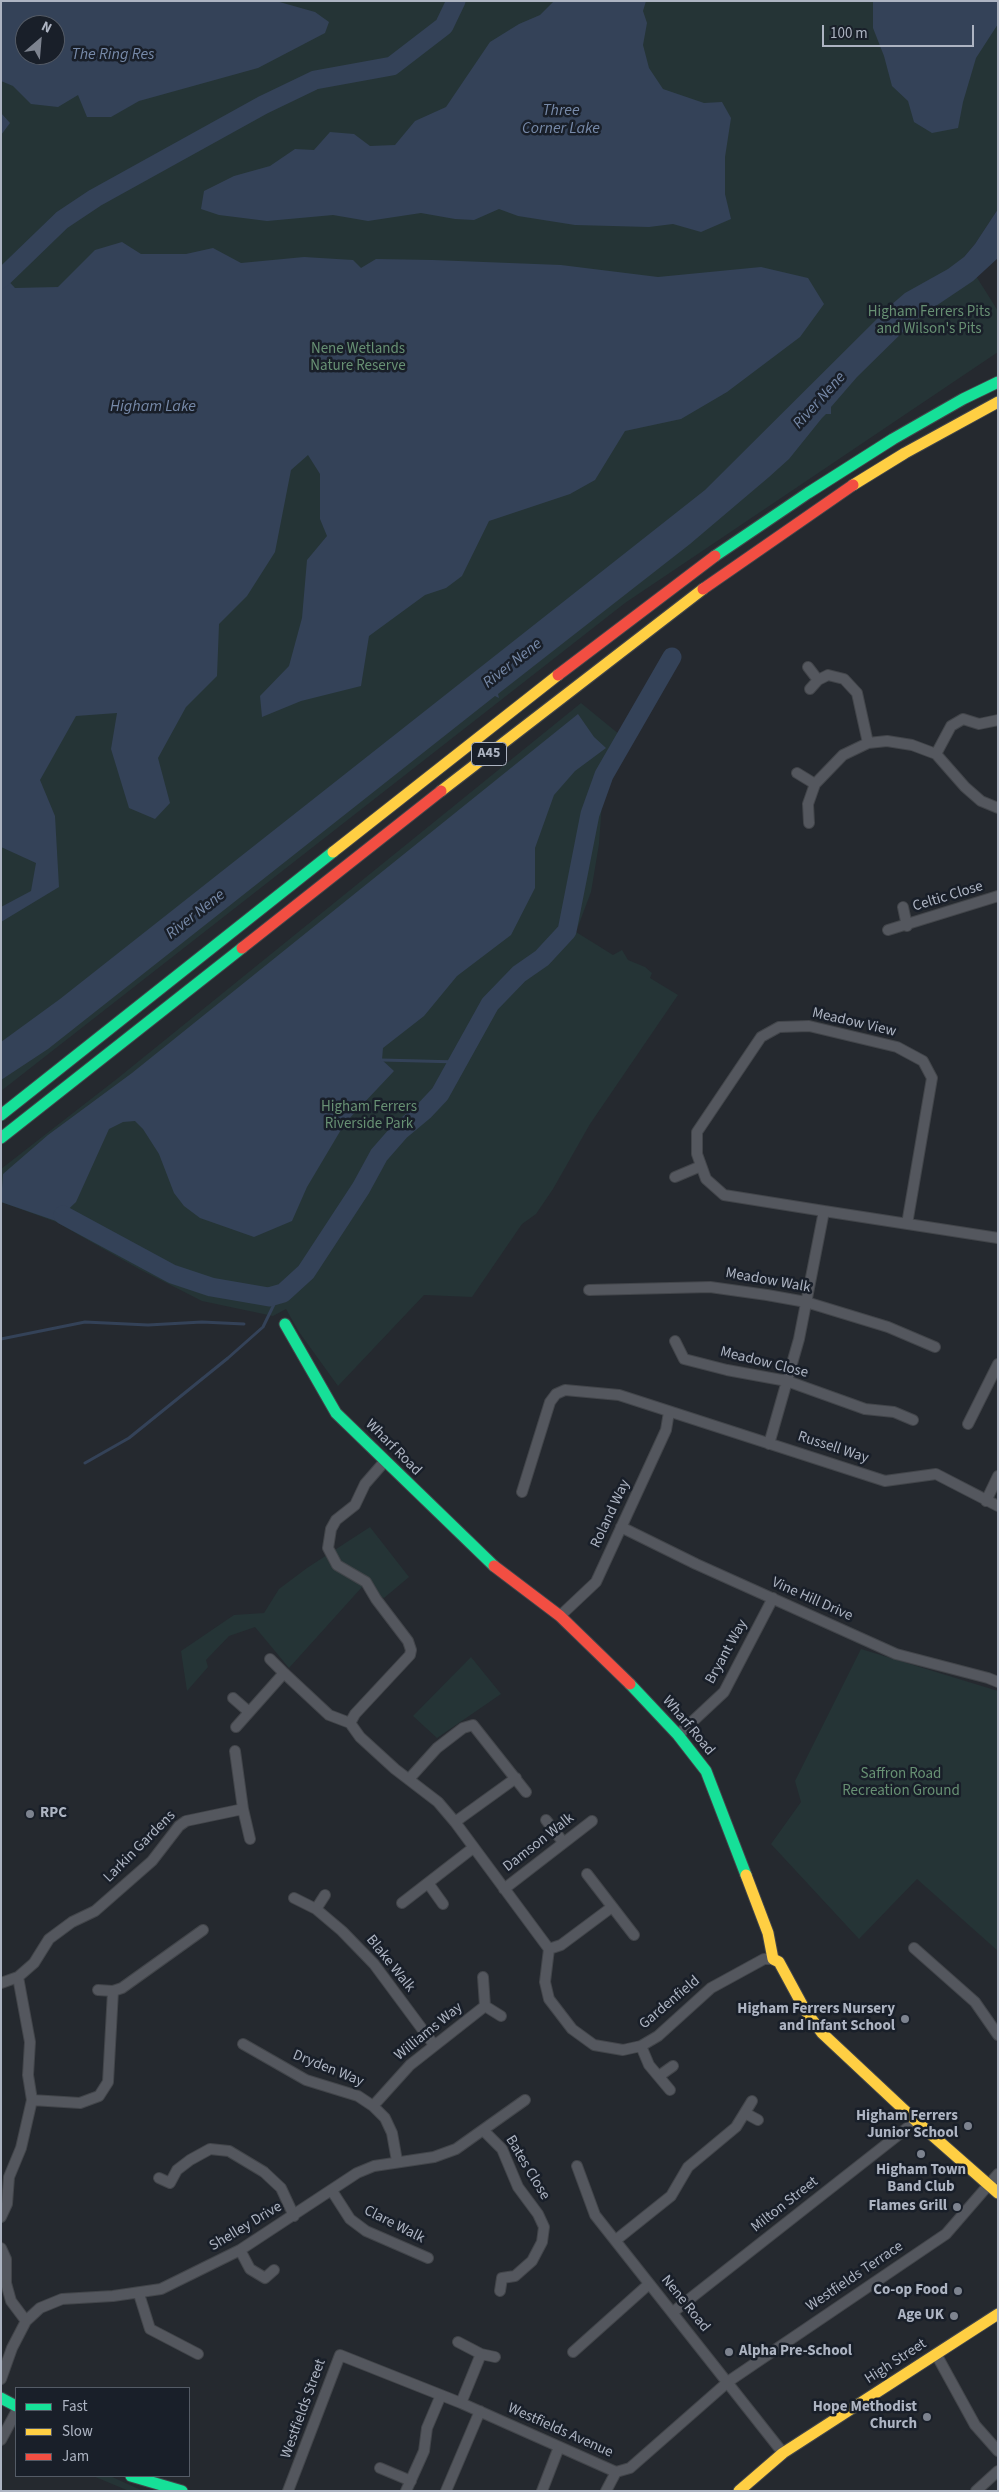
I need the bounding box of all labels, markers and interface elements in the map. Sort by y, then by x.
north arrow [15,15,65,65]
scale bar [824,15,976,47]
text: N [38,17,55,39]
text: 100 m [830,23,868,44]
water label: The Ring Res [72,45,154,65]
water label: Three Corner Lake [522,101,600,139]
park label: Higham Ferrers Pits and Wilson's Pits [868,304,990,339]
park label: Nene Wetlands Nature Reserve [310,341,406,376]
water label: River Nene [790,369,850,433]
water label: Higham Lake [110,397,196,417]
water label: River Nene [480,635,546,693]
road number: A45 [472,742,506,766]
street label: Celtic Close [911,878,985,916]
water label: River Nene [163,886,229,944]
street label: Meadow View [810,1005,898,1041]
park label: Higham Ferrers Riverside Park [321,1099,417,1134]
street label: Meadow Walk [724,1265,812,1297]
street label: Meadow Close [718,1343,810,1383]
street label: Wharf Road [361,1416,425,1480]
street label: Russell Way [795,1428,871,1468]
street label: Roland Way [587,1477,635,1551]
street label: Vine Hill Drive [769,1574,855,1626]
street label: Bryant Way [702,1617,752,1687]
street label: Wharf Road [658,1693,718,1759]
park label: Saffron Road Recreation Ground [842,1766,960,1801]
place label: RPC [40,1805,67,1823]
street label: Larkin Gardens [100,1807,180,1887]
marker: RPC [24,1808,36,1820]
street label: Damson Walk [500,1810,578,1876]
street label: Blake Walk [362,1932,418,1996]
street label: Gardenfield [636,1972,704,2034]
street label: Williams Way [391,1999,467,2065]
place label: Higham Ferrers Nursery and Infant School [737,2001,895,2036]
marker: Higham Ferrers Nursery and Infant School [899,2013,911,2025]
street label: Dryden Way [290,2047,366,2091]
place label: Higham Ferrers Junior School [856,2108,958,2143]
marker: Higham Ferrers Junior School [962,2120,974,2132]
street label: Bates Close [501,2133,553,2203]
marker: Higham Town Band Club [915,2148,927,2160]
place label: Higham Town Band Club [876,2162,966,2197]
street label: Milton Street [748,2173,822,2237]
street label: Shelley Drive [207,2198,285,2256]
place label: Flames Grill [868,2198,947,2216]
marker: Flames Grill [951,2201,963,2213]
street label: Clare Walk [361,2202,427,2248]
street label: Westfields Terrace [803,2238,907,2316]
street label: Nene Road [657,2272,713,2336]
place label: Co-op Food [873,2282,948,2300]
marker: Co-op Food [952,2285,964,2297]
place label: Age UK [898,2307,944,2325]
marker: Age UK [948,2310,960,2322]
street label: High Street [862,2335,930,2389]
place label: Alpha Pre-School [739,2343,852,2361]
marker: Alpha Pre-School [723,2346,735,2358]
street label: Westfields Street [278,2357,330,2461]
legend [15,2387,190,2477]
text: Fast [62,2396,88,2417]
place label: Hope Methodist Church [813,2399,917,2434]
street label: Westfields Avenue [505,2400,615,2462]
marker: Hope Methodist Church [921,2411,933,2423]
text: Slow [62,2421,93,2442]
text: Jam [62,2446,89,2467]

